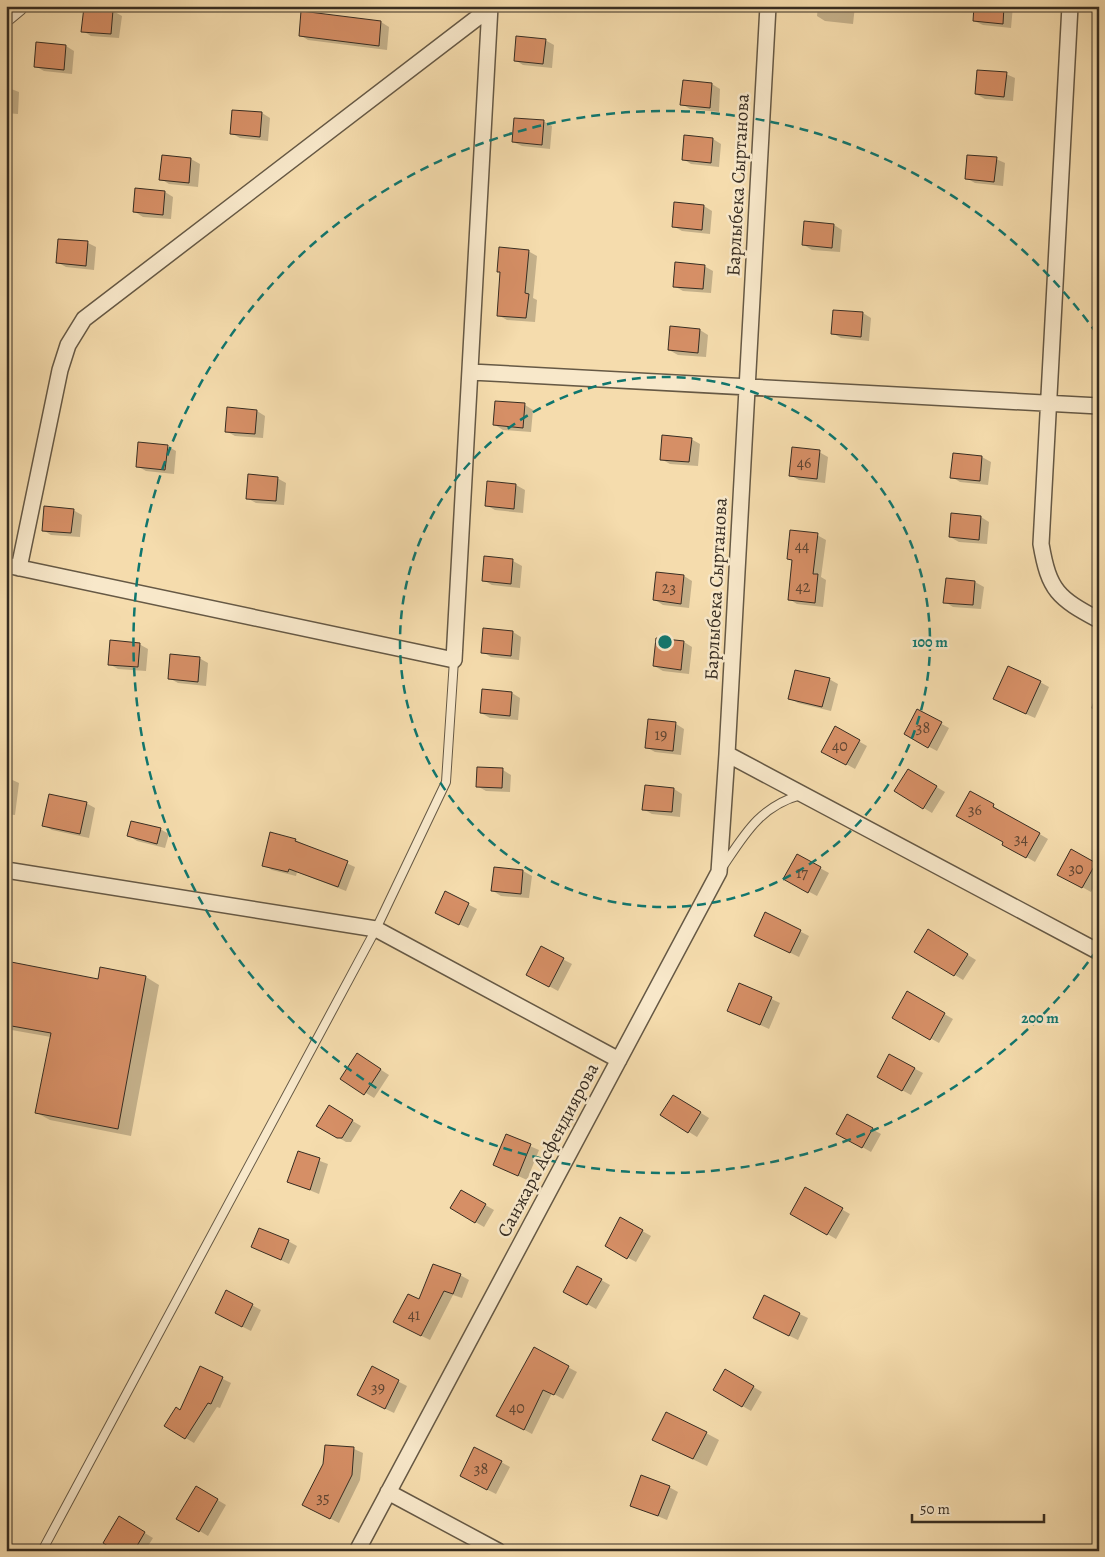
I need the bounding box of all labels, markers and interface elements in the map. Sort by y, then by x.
street label: Барлыбека Сыртанова [720,93,756,277]
house number: 46 [797,452,811,474]
street label: Барлыбека Сыртанова [698,497,734,681]
house number: 44 [795,535,809,557]
house number: 42 [796,576,811,598]
house number: 23 [662,577,676,599]
text: 100 m [912,632,948,652]
centre of rings [656,633,674,651]
house number: 38 [916,717,930,739]
house number: 19 [655,724,667,746]
house number: 40 [832,735,848,757]
house number: 36 [968,799,982,821]
house number: 34 [1014,828,1028,850]
house number: 30 [1068,858,1084,880]
house number: 17 [796,862,808,884]
text: 200 m [1021,1008,1059,1028]
street label: Санжара Асфендиярова [491,1058,605,1242]
house number: 41 [408,1304,421,1326]
house number: 39 [371,1377,385,1399]
house number: 40 [509,1397,525,1419]
house number: 38 [474,1458,488,1480]
house number: 35 [316,1487,330,1509]
scale bar [912,1492,1045,1524]
text: 50 m [920,1499,950,1519]

